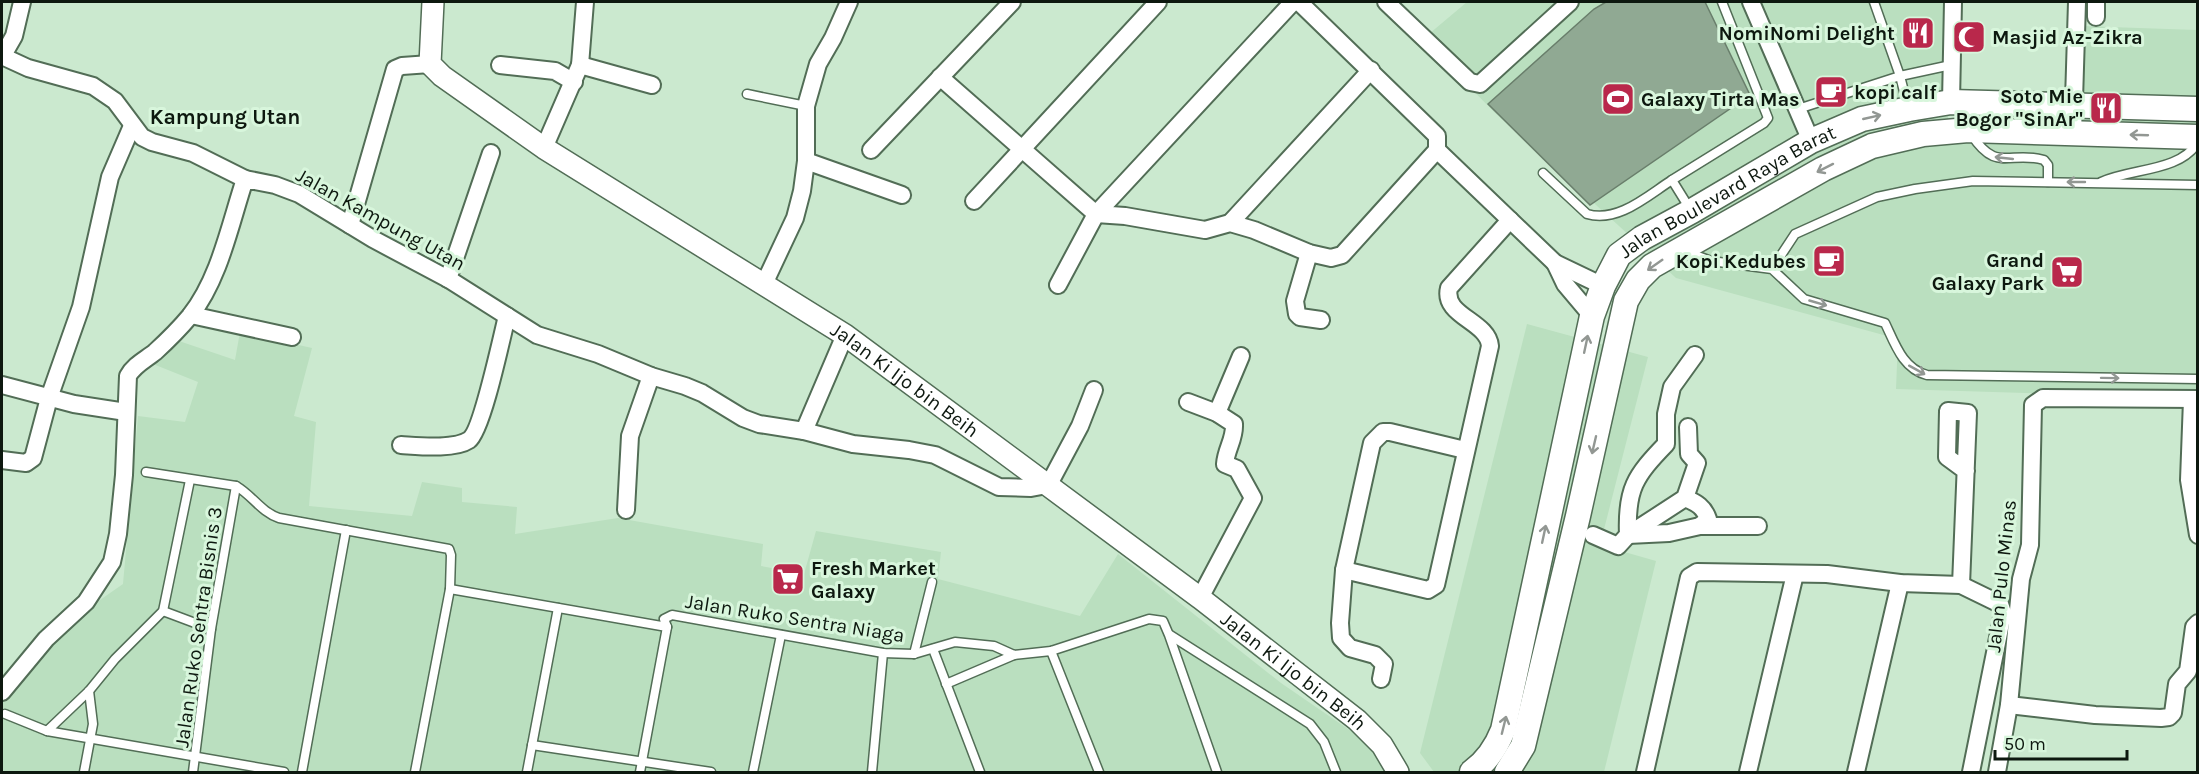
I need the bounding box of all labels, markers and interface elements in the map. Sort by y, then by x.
restaurant icon: NomiNomi Delight [1900,15,1936,51]
mosque icon: Masjid Az-Zikra [1951,19,1987,55]
place label: NomiNomi Delight [1719,22,1895,45]
place label: Masjid Az-Zikra [1992,26,2143,49]
cafe icon: kopi calf [1813,74,1849,110]
sports icon: Galaxy Tirta Mas [1600,81,1636,117]
place label: kopi calf [1854,81,1937,104]
place label: Soto Mie Bogor "SinAr" [1955,85,2083,131]
place label: Galaxy Tirta Mas [1641,88,1800,111]
restaurant icon: Soto Mie Bogor "SinAr" [2088,90,2124,126]
district label: Kampung Utan [150,105,300,129]
one-way arrow [1861,111,1881,122]
street label: Jalan Boulevard Raya Barat [1615,121,1840,263]
one-way arrow [2130,129,2150,141]
one-way arrow [1995,152,2015,163]
street label: Jalan Kampung Utan [292,163,469,276]
one-way arrow [1816,163,1834,175]
one-way arrow [2067,177,2087,188]
cafe icon: Kopi Kedubes [1811,243,1847,279]
place label: Grand Galaxy Park [1932,249,2044,295]
place label: Kopi Kedubes [1676,250,1806,273]
supermarket icon: Grand Galaxy Park [2049,254,2085,290]
one-way arrow [1648,259,1664,271]
one-way arrow [1808,298,1827,309]
street label: Jalan Ki Ijo bin Beih [826,318,983,442]
one-way arrow [1581,335,1593,354]
one-way arrow [1908,364,1925,376]
one-way arrow [2099,372,2119,384]
one-way arrow [1587,435,1599,454]
street label: Jalan Pulo Minas [1982,499,2021,654]
street label: Jalan Ruko Sentra Bisnis 3 [170,505,227,749]
one-way arrow [1539,525,1551,544]
place label: Fresh Market Galaxy [811,557,936,603]
supermarket icon: Fresh Market Galaxy [770,561,806,597]
street label: Jalan Ruko Sentra Niaga [684,590,906,647]
street label: Jalan Ki Ijo bin Beih [1216,608,1371,735]
one-way arrow [1498,716,1510,735]
scale bar [1995,723,2127,761]
text: 50 m [2004,733,2046,755]

